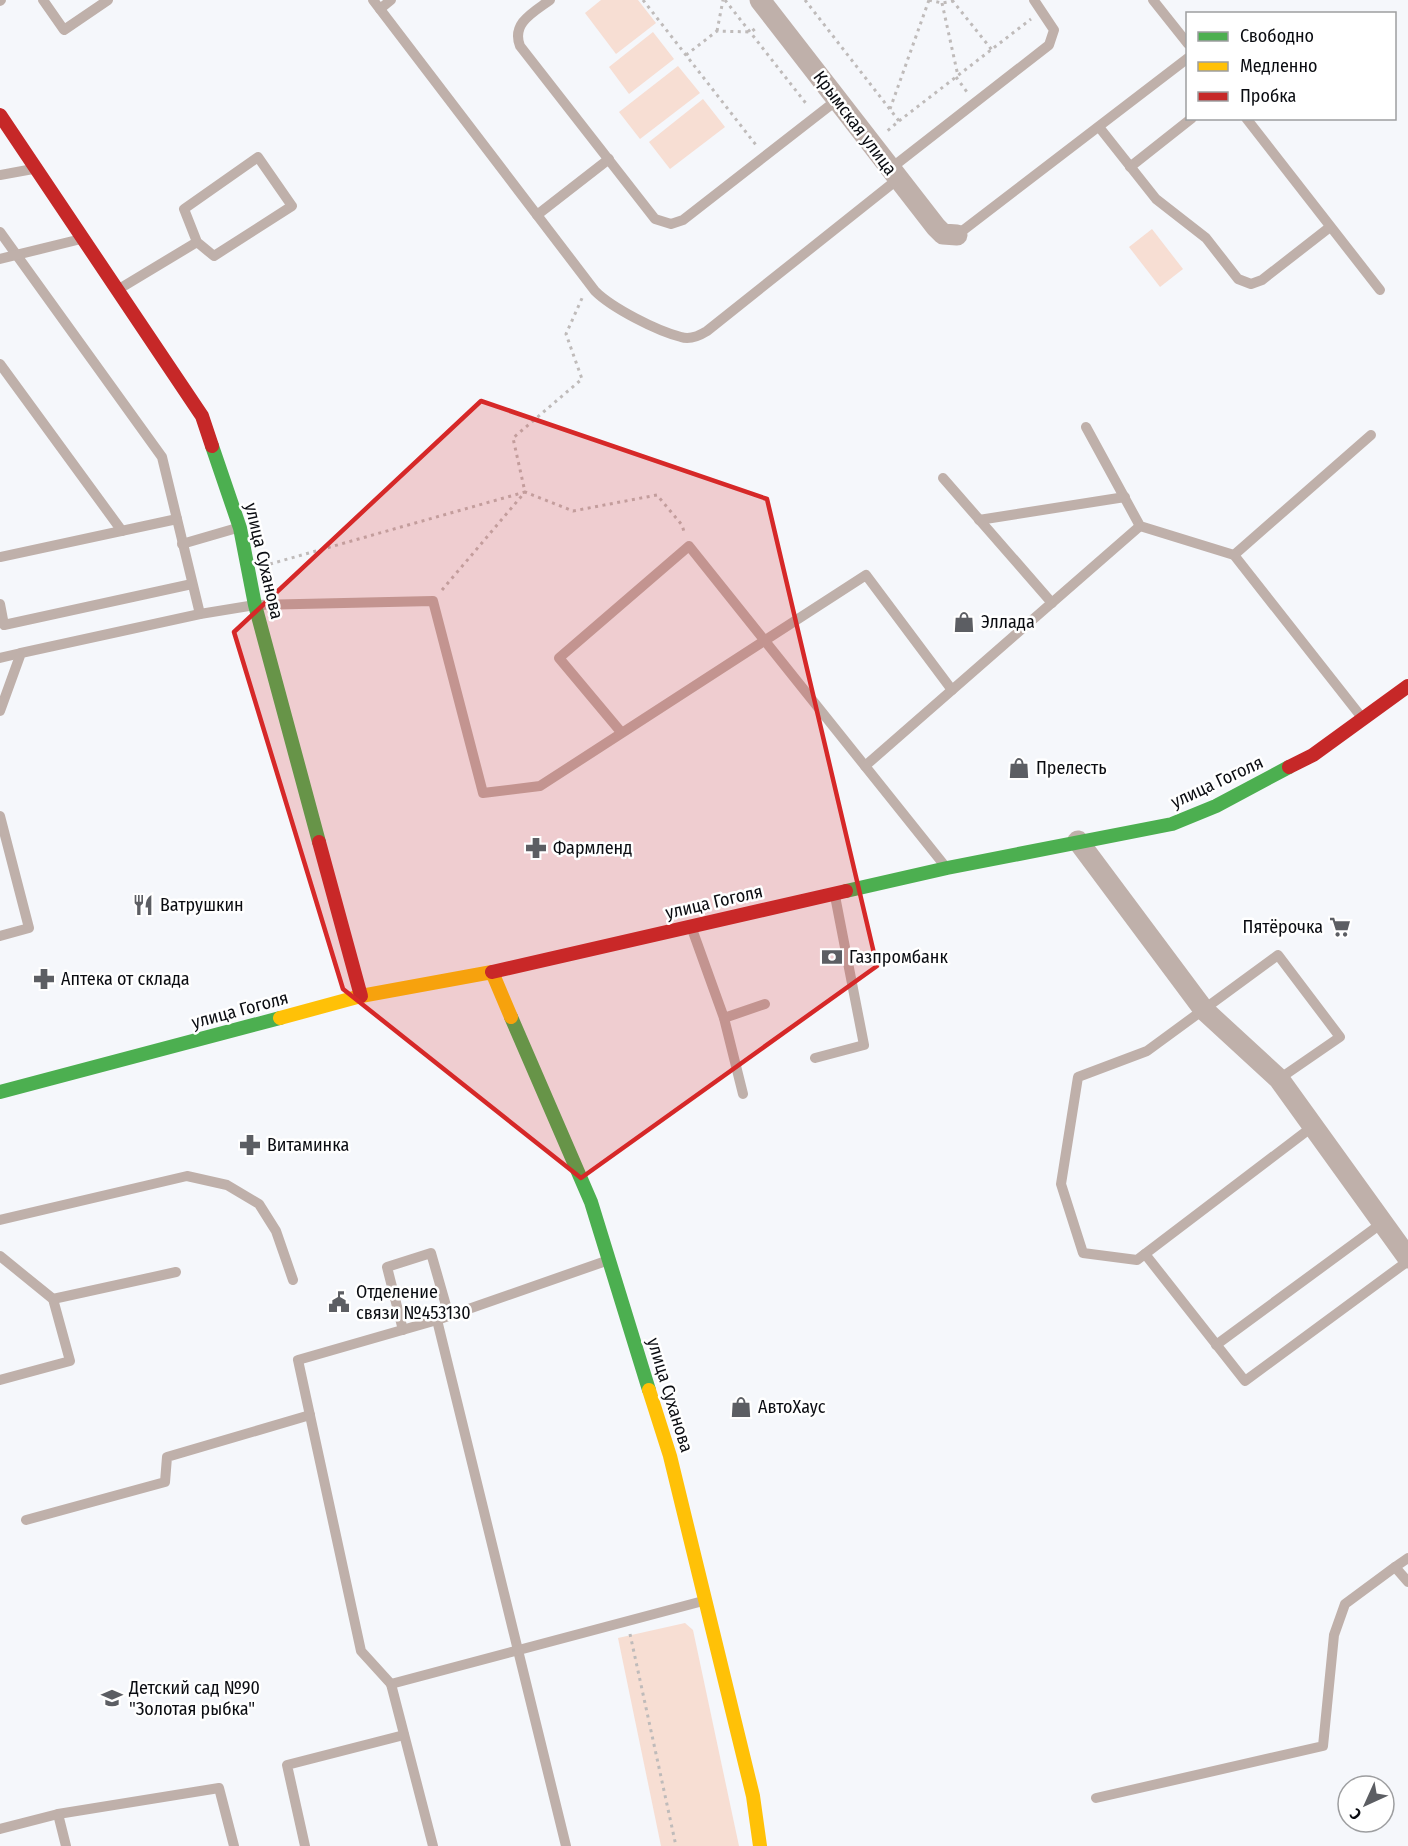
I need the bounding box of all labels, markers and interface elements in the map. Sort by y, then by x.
legend [1186,12,1396,120]
text: Свободно [1240,25,1314,47]
text: Медленно [1240,55,1318,77]
street label: Крымская улица [809,66,902,180]
text: Пробка [1240,85,1296,107]
street label: улица Суханова [240,501,288,622]
shop icon: Эллада [952,610,976,634]
place label: Эллада [981,611,1035,633]
street label: улица Гоголя [1167,751,1267,813]
shop icon: Прелесть [1007,756,1031,780]
place label: Прелесть [1036,757,1107,779]
pharmacy icon: Фармленд [524,836,548,860]
place label: Фармленд [553,837,632,859]
street label: улица Гоголя [663,880,765,924]
restaurant icon: Ватрушкин [131,893,155,917]
place label: Ватрушкин [160,894,244,916]
supermarket icon: Пятёрочка [1328,915,1352,939]
place label: Пятёрочка [1243,916,1323,938]
bank icon: Газпромбанк [820,945,844,969]
place label: Газпромбанк [849,946,948,968]
pharmacy icon: Аптека от склада [32,967,56,991]
place label: Аптека от склада [61,968,190,990]
street label: улица Гоголя [189,987,291,1033]
pharmacy icon: Витаминка [238,1133,262,1157]
place label: Витаминка [267,1134,349,1156]
place label: Отделение связи №453130 [356,1281,471,1324]
public building icon: Отделение связи №453130 [327,1290,351,1314]
street label: улица Суханова [642,1335,698,1455]
shop icon: АвтоХаус [729,1395,753,1419]
place label: АвтоХаус [758,1396,826,1418]
place label: Детский сад №90 "Золотая рыбка" [128,1677,260,1720]
school or university icon: Детский сад №90 "Золотая рыбка" [100,1686,124,1710]
north arrow [1336,1774,1396,1834]
text: С [1346,1804,1365,1824]

